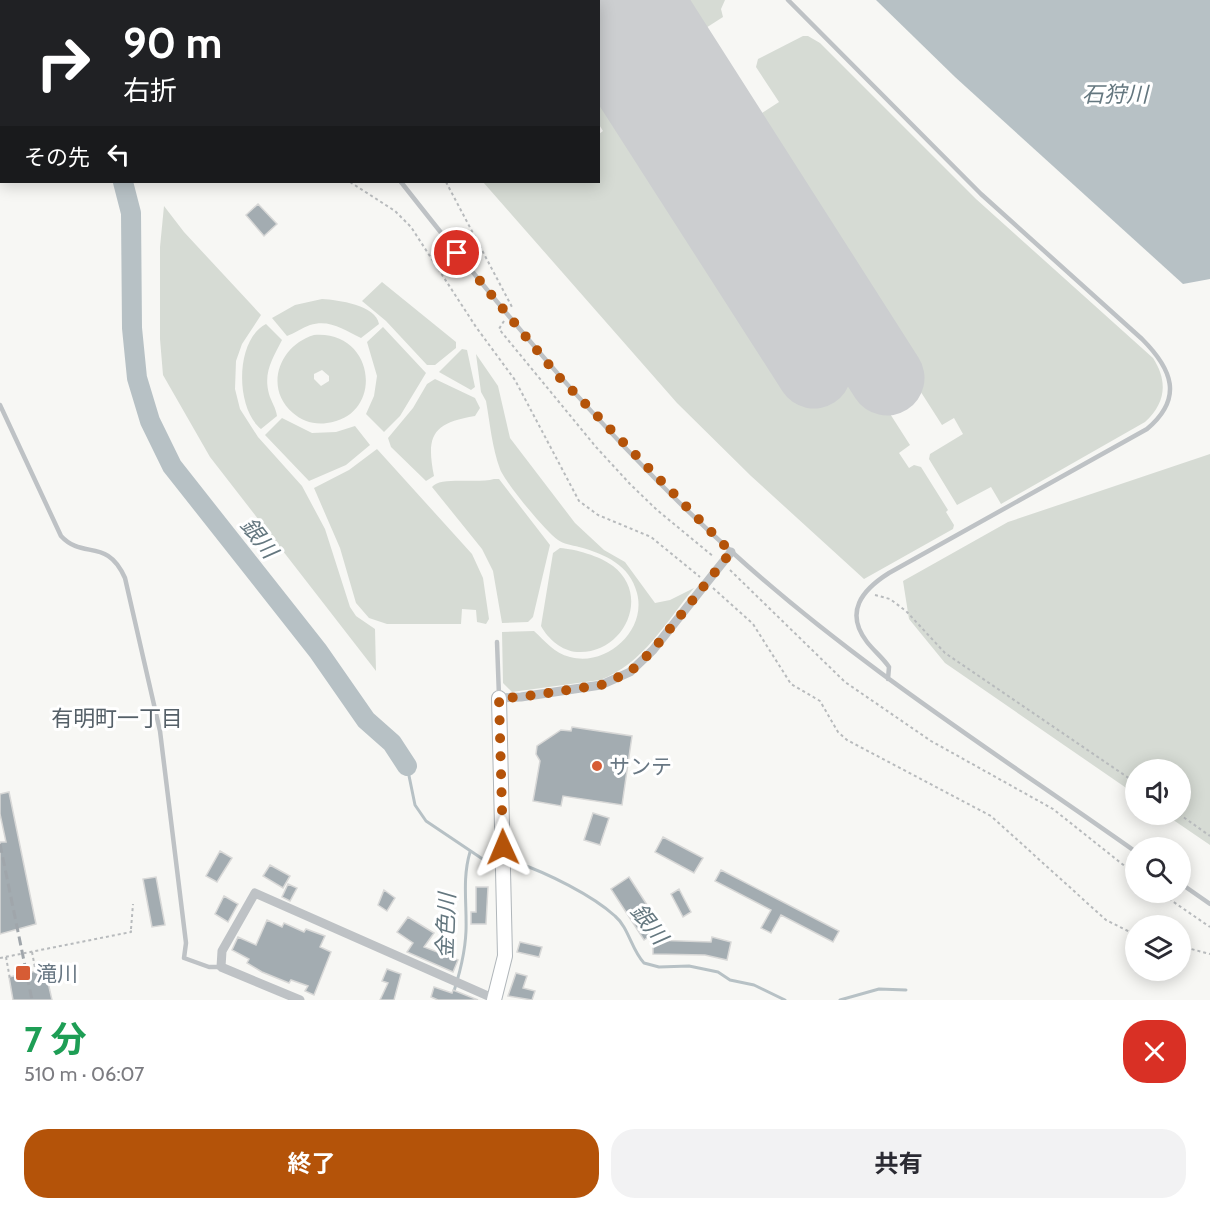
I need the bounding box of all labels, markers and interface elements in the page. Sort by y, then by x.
text: 90 m [123,17,222,69]
icon: right [24,24,102,102]
text: 右折 [123,74,177,107]
water label: 石狩川 [1082,81,1150,108]
icon: left [102,138,135,171]
text: その先 [24,144,90,171]
pin [431,227,482,278]
icon: arrive [440,236,473,269]
water label: 銀川 [235,512,284,565]
district label: 有明町一丁目 [51,705,183,732]
place label: サンテ [609,754,672,779]
marker: サンテ [590,759,604,773]
map controls [1125,759,1191,981]
button: sound [1125,759,1191,825]
position arrow [471,815,535,879]
button: search [1125,837,1191,903]
water label: 金色川 [431,891,461,959]
water label: 銀川 [625,898,674,951]
button: layers [1125,915,1191,981]
place label: 滝川 [36,961,78,986]
marker: 滝川 [14,964,32,982]
text: 7 分 [24,1017,86,1061]
button: close [1123,1020,1186,1083]
text: 510 m · 06:07 [24,1062,144,1086]
button: 終了 [24,1129,599,1198]
button: 共有 [611,1129,1186,1198]

